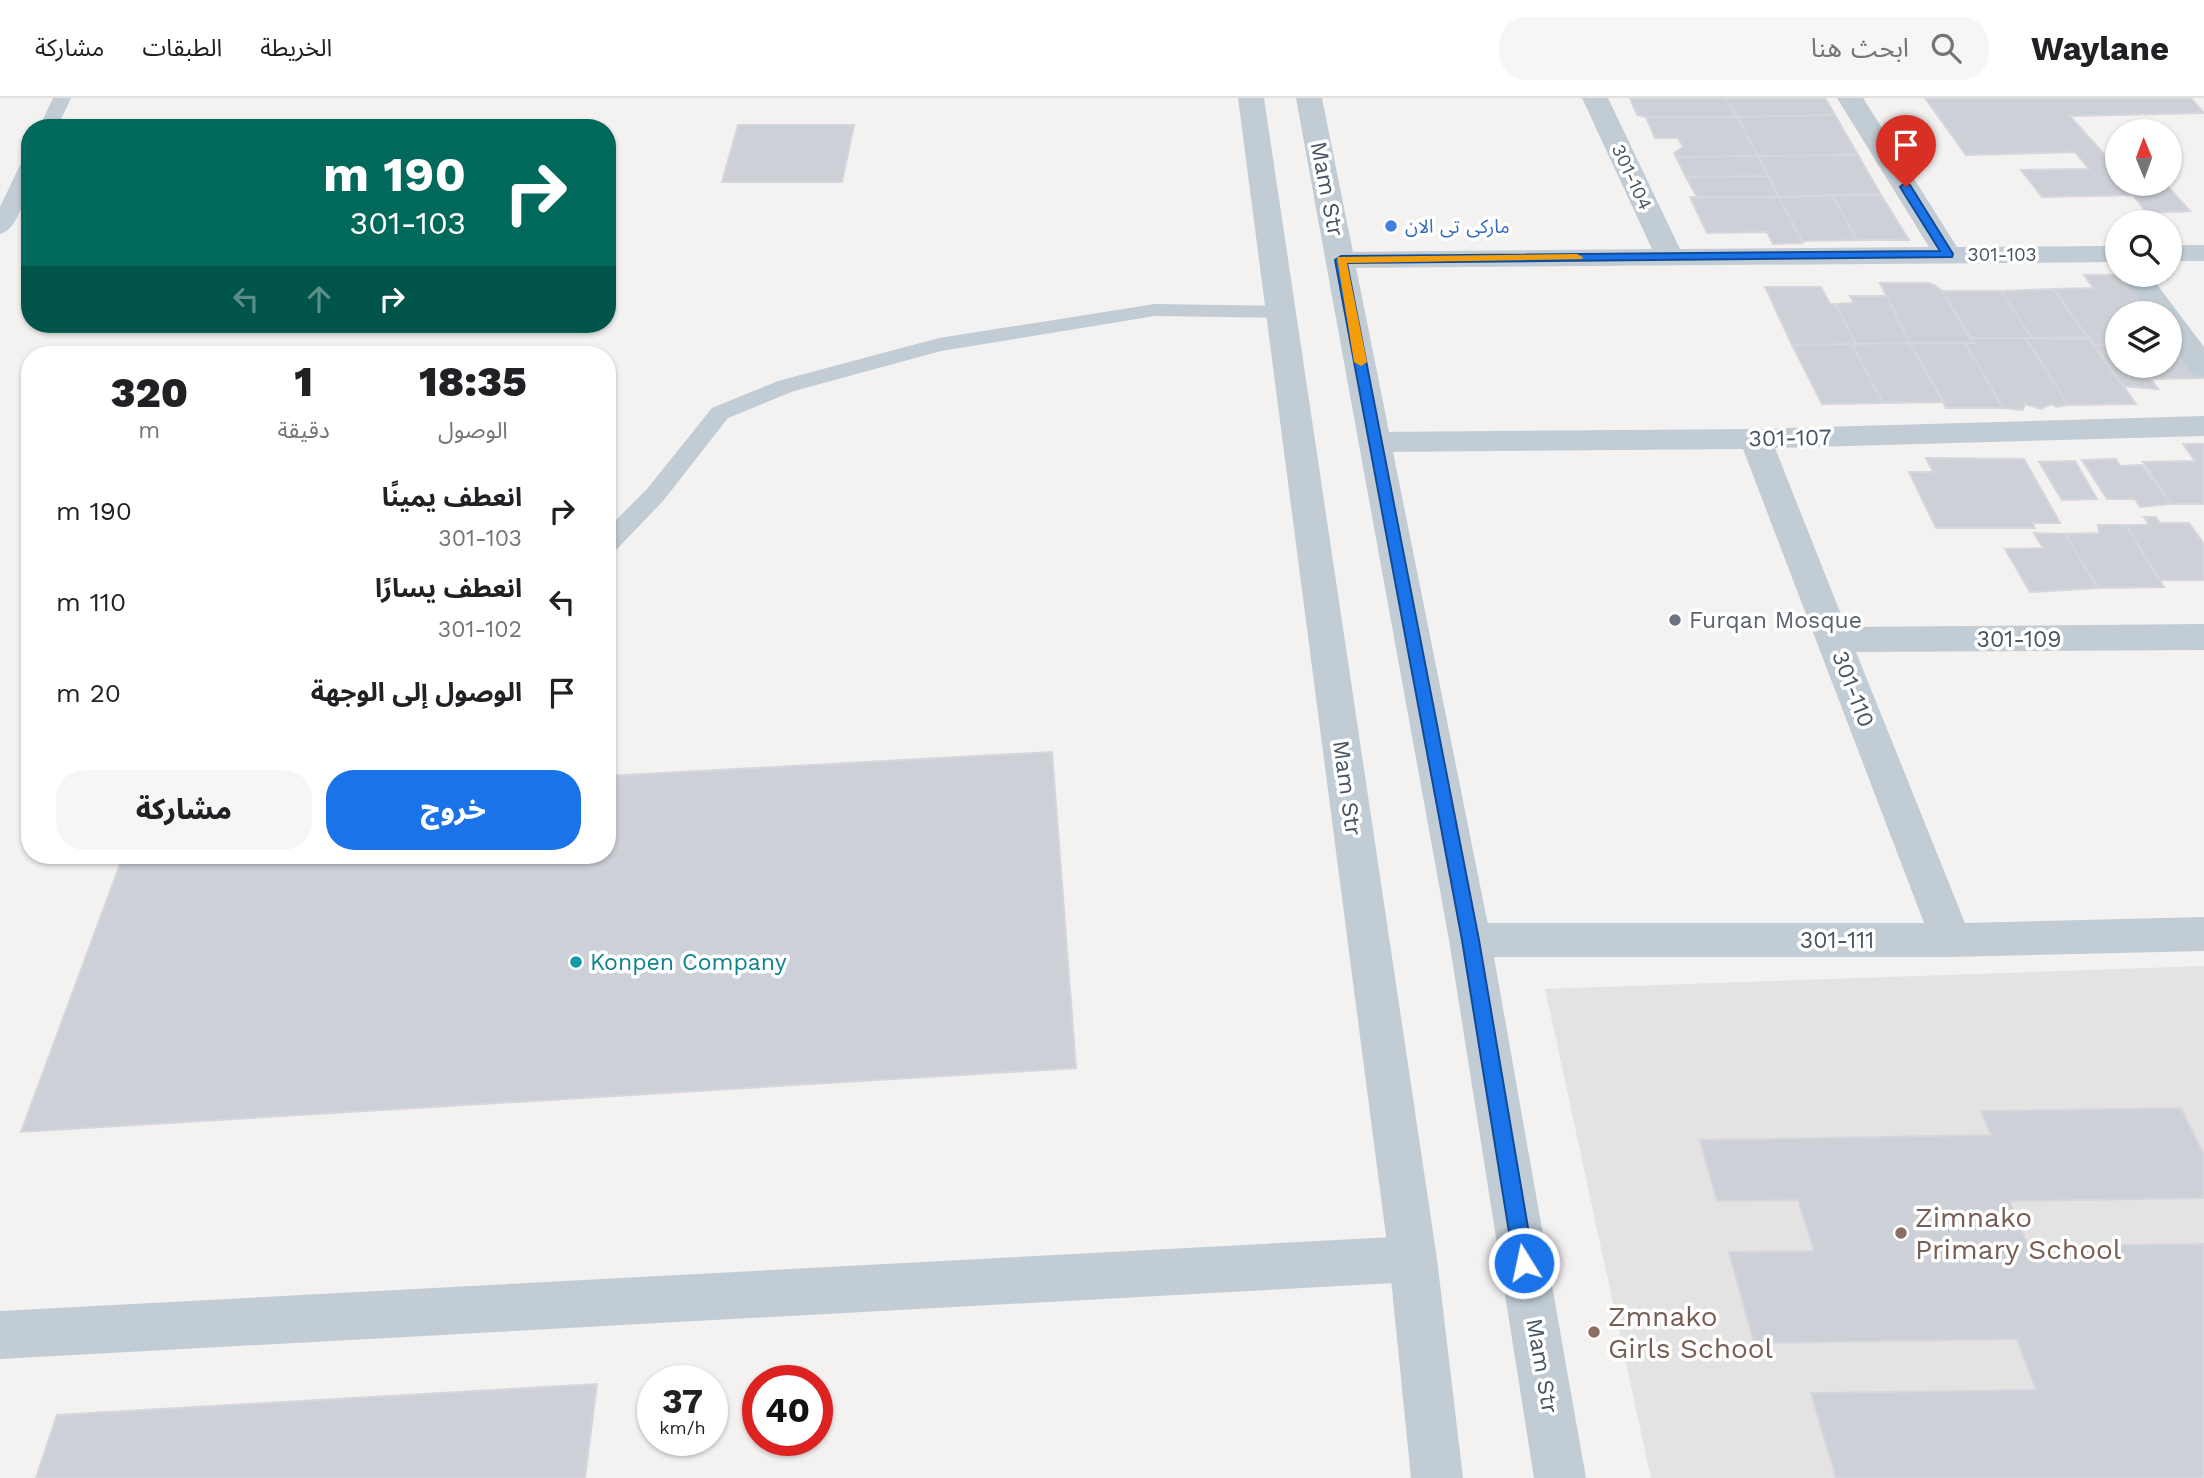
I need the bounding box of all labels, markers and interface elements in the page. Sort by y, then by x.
search box [1499,17,1989,80]
icon: search [1927,29,1965,67]
text: Waylane [2031,29,2169,68]
text: ابحث هنا [1811,33,1909,63]
text: مشاركة [35,34,104,62]
text: الطبقات [142,34,222,62]
text: الخريطة [260,34,332,62]
pin [1876,115,1936,187]
north arrow [2105,119,2182,196]
map controls [2105,119,2182,378]
icon: arrive [1887,126,1925,164]
street label: Mam Str [1305,139,1349,239]
street label: 301-104 [1607,140,1657,214]
text: 190 m [323,145,466,203]
icon: right [490,147,581,238]
text: 301-103 [350,204,466,242]
button: search [2105,210,2182,287]
place label: مارکی تی الان [1405,215,1510,238]
marker: مارکی تی الان [1383,218,1399,234]
street label: 301-103 [1967,243,2037,266]
icon: left [227,280,265,318]
icon: ahead [300,280,338,318]
icon: right [373,280,411,318]
button: layers [2105,301,2182,378]
text: 1 [294,357,313,406]
text: 18:35 [419,357,527,406]
text: 320 [110,368,188,417]
text: m [138,417,160,444]
text: دقيقة [277,417,330,444]
text: الوصول [438,417,508,444]
street label: 301-107 [1748,424,1832,452]
text: انعطف يمينًا [382,482,522,512]
icon: right [543,492,581,530]
text: 190 m [56,496,132,526]
text: 301-103 [438,525,522,552]
text: انعطف يسارًا [375,573,522,603]
icon: left [543,583,581,621]
text: 110 m [56,587,126,617]
place label: Furqan Mosque [1689,607,1862,634]
marker: Furqan Mosque [1667,612,1683,628]
text: 301-102 [438,616,522,643]
street label: 301-109 [1977,626,2061,653]
street label: 301-110 [1826,647,1880,731]
icon: arrive [543,674,581,712]
text: الوصول إلى الوجهة [311,677,522,707]
text: 20 m [56,678,121,708]
street label: Mam Str [1327,739,1367,837]
button: مشاركة [56,770,312,850]
button: خروج [326,770,581,850]
street label: 301-111 [1800,927,1874,954]
place label: Konpen Company [590,949,787,976]
marker: Konpen Company [568,954,584,970]
place label: Zimnako Primary School [1915,1201,2122,1266]
marker: Zimnako Primary School [1893,1225,1909,1241]
position arrow [1487,1226,1561,1300]
place label: Zmnako Girls School [1608,1300,1774,1365]
street label: Mam Str [1520,1316,1564,1416]
marker: Zmnako Girls School [1586,1324,1602,1340]
speed limit sign: 40 [742,1365,833,1456]
text: 37 [662,1380,703,1422]
text: km/h [659,1417,706,1438]

